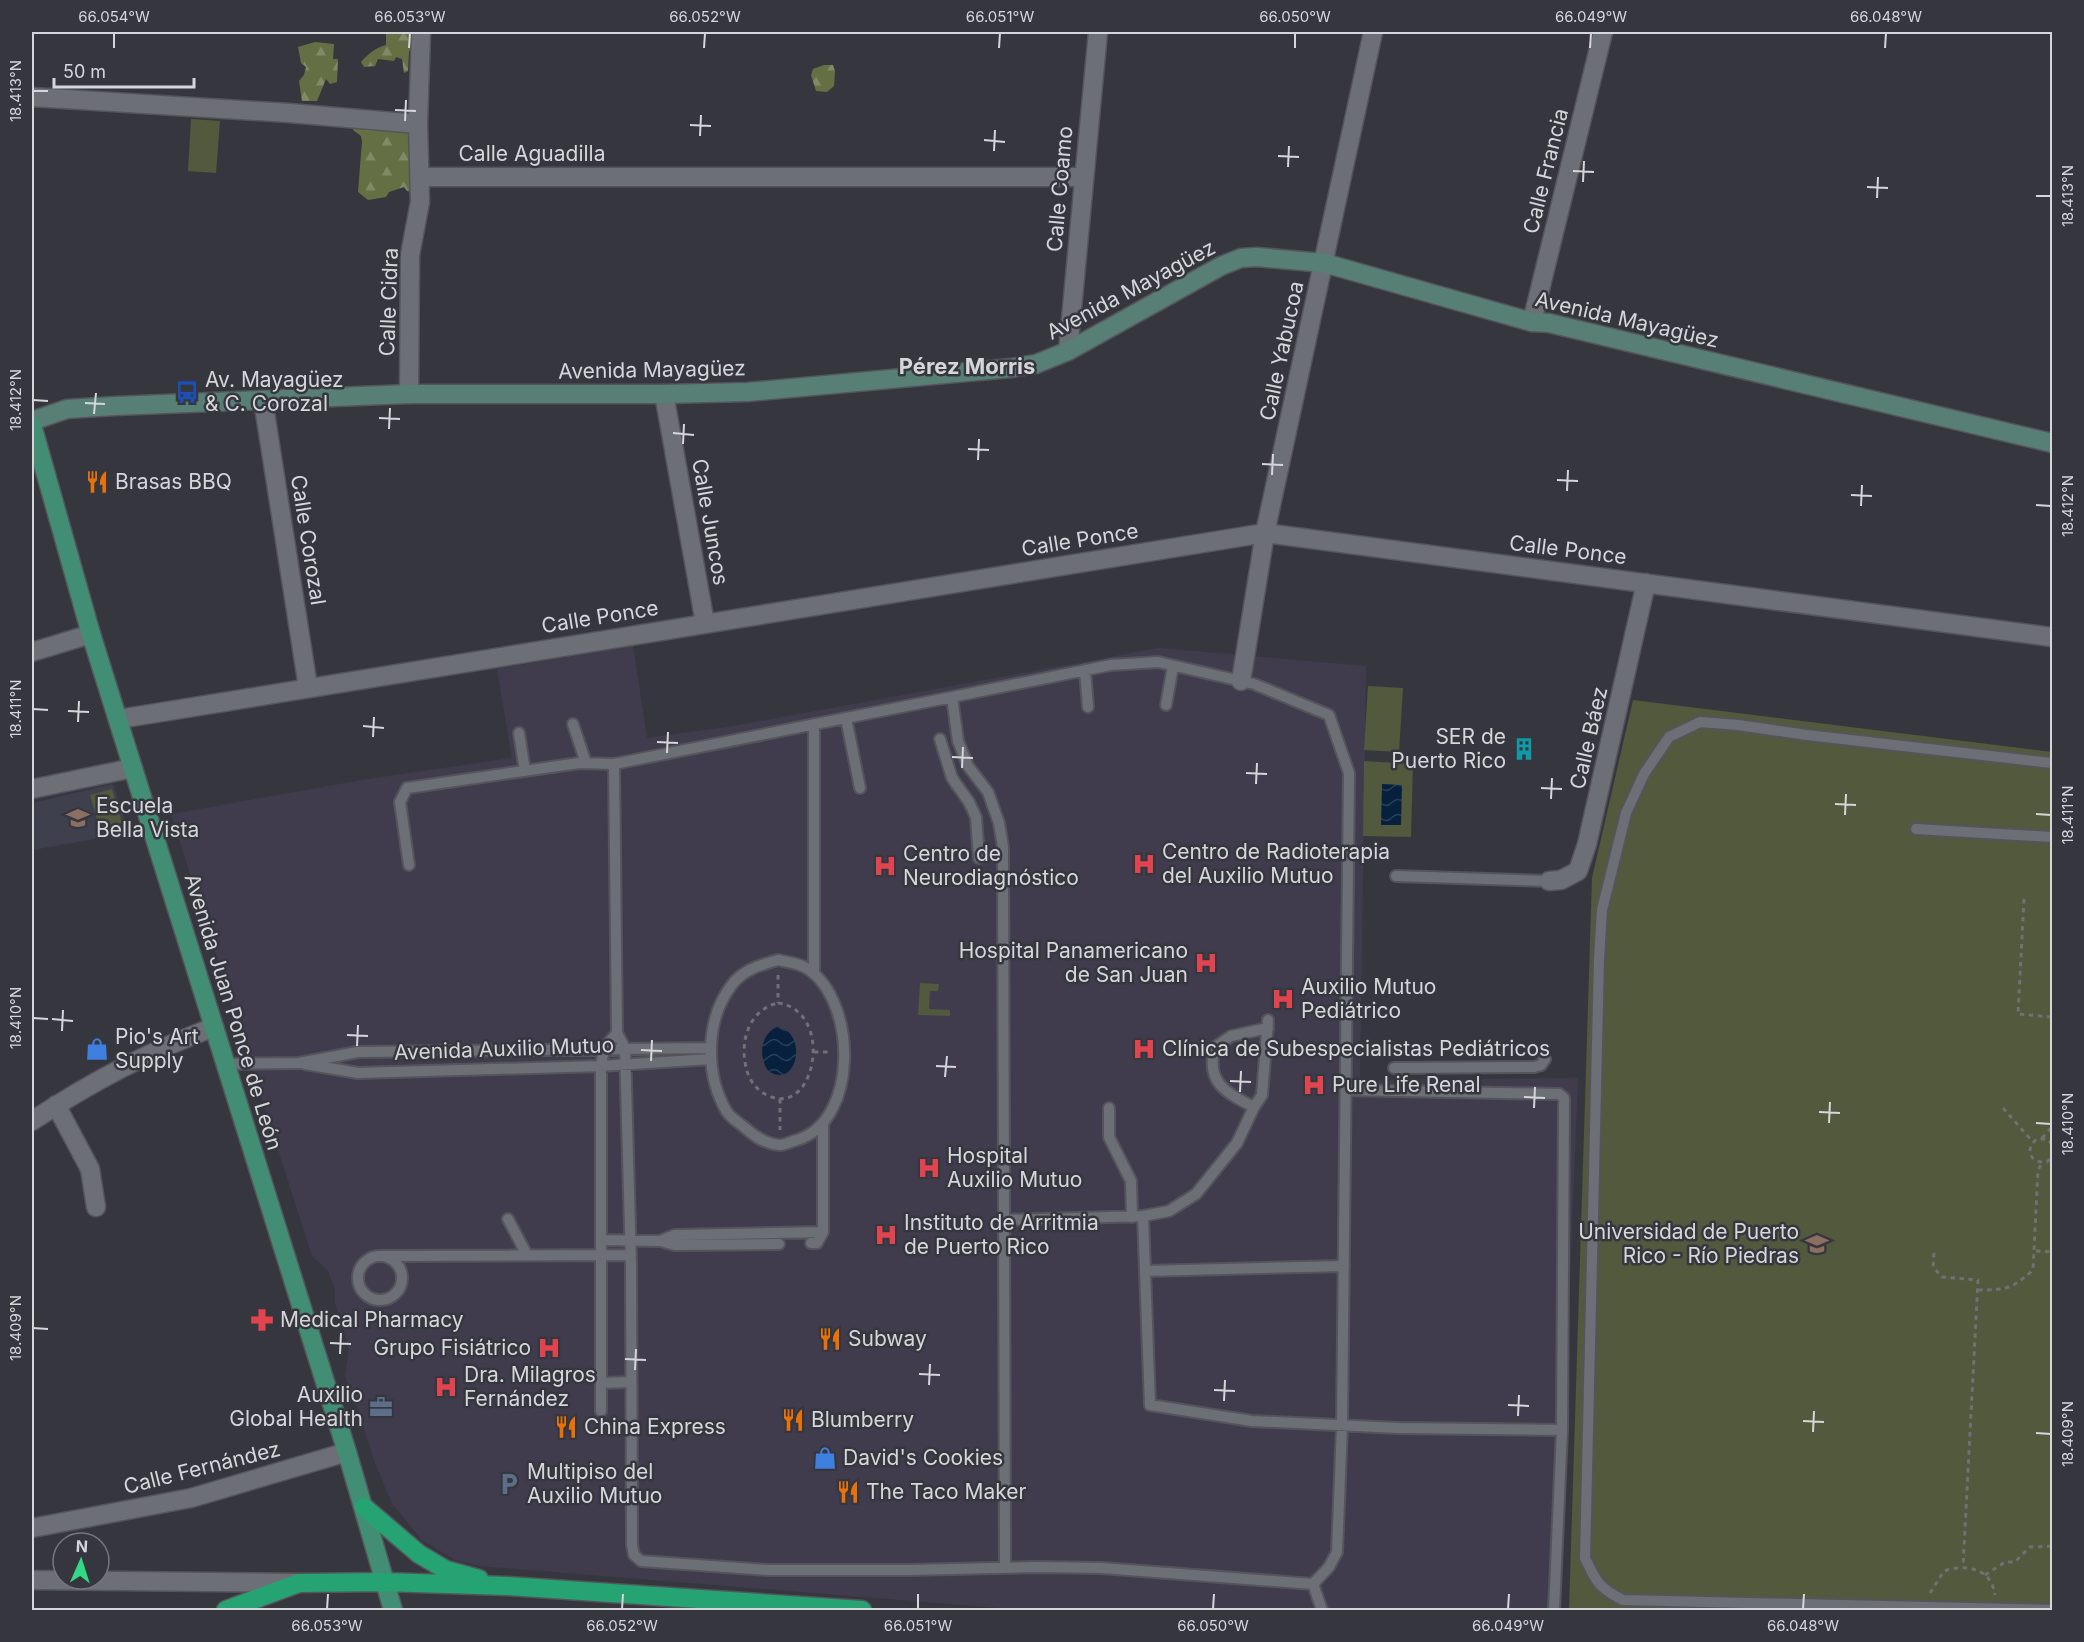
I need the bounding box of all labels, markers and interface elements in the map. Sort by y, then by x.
text: 66.054°W [78,7,150,26]
text: 66.053°W [374,7,446,26]
text: 66.052°W [669,7,741,26]
text: 66.051°W [966,7,1034,26]
text: 66.050°W [1259,7,1331,26]
text: 66.049°W [1555,7,1627,26]
text: 66.048°W [1850,7,1922,26]
scale bar [54,51,194,89]
text: 18.413°N [6,60,25,122]
text: 50 m [63,61,106,82]
street label: Calle Francia [1518,106,1573,236]
street label: Calle Coamo [1042,125,1077,253]
street label: Calle Aguadilla [459,141,605,166]
text: 18.413°N [2058,165,2077,227]
street label: Avenida Mayagüez [1042,235,1219,345]
street label: Calle Cidra [374,247,403,357]
street label: Calle Yabucoa [1255,279,1308,423]
street label: Avenida Mayagüez [1533,286,1721,353]
district label: Pérez Morris [899,353,1035,379]
street label: Avenida Mayagüez [558,355,746,384]
place label: Av. Mayagüez & C. Corozal [205,367,344,416]
text: 18.412°N [6,369,25,431]
bus stop icon: Av. Mayagüez & C. Corozal [174,379,200,405]
street label: Calle Juncos [687,457,734,587]
restaurant icon: Brasas BBQ [84,469,110,495]
place label: Brasas BBQ [115,469,232,494]
street label: Calle Corozal [286,473,331,607]
text: 18.412°N [2058,475,2077,537]
street label: Calle Ponce [1020,518,1140,561]
street label: Calle Ponce [1508,530,1628,569]
street label: Calle Ponce [540,595,660,638]
text: 18.411°N [6,679,25,739]
street label: Calle Báez [1565,684,1612,792]
place label: SER de Puerto Rico [1391,724,1506,773]
building icon: SER de Puerto Rico [1511,736,1537,762]
text: 18.411°N [2058,785,2077,845]
place label: Escuela Bella Vista [96,793,199,842]
school or university icon: Escuela Bella Vista [65,805,91,831]
place label: Centro de Radioterapia del Auxilio Mutuo [1162,839,1390,888]
place label: Centro de Neurodiagnóstico [903,841,1079,890]
hospital icon: Centro de Radioterapia del Auxilio Mutuo [1131,851,1157,877]
hospital icon: Centro de Neurodiagnóstico [872,853,898,879]
street label: Avenida Juan Ponce de León [179,871,288,1153]
place label: Hospital Panamericano de San Juan [959,938,1188,987]
hospital icon: Hospital Panamericano de San Juan [1193,950,1219,976]
place label: Auxilio Mutuo Pediátrico [1301,974,1436,1023]
hospital icon: Auxilio Mutuo Pediátrico [1270,986,1296,1012]
text: 18.410°N [6,987,25,1049]
place label: Pio's Art Supply [115,1024,199,1073]
street label: Avenida Auxilio Mutuo [394,1032,614,1065]
shop icon: Pio's Art Supply [84,1036,110,1062]
hospital icon: Clínica de Subespecialistas Pediátricos [1131,1036,1157,1062]
place label: Clínica de Subespecialistas Pediátricos [1162,1036,1550,1061]
hospital icon: Pure Life Renal [1301,1072,1327,1098]
place label: Pure Life Renal [1332,1072,1481,1097]
text: 18.410°N [2058,1093,2077,1155]
place label: Hospital Auxilio Mutuo [947,1143,1082,1192]
hospital icon: Hospital Auxilio Mutuo [916,1155,942,1181]
place label: Instituto de Arritmia de Puerto Rico [904,1210,1099,1259]
place label: Universidad de Puerto Rico - Río Piedras [1578,1219,1799,1268]
hospital icon: Instituto de Arritmia de Puerto Rico [873,1222,899,1248]
school or university icon: Universidad de Puerto Rico - Río Piedras [1804,1231,1830,1257]
text: 18.409°N [6,1295,25,1361]
pharmacy icon: Medical Pharmacy [249,1307,275,1333]
place label: Medical Pharmacy [280,1307,464,1332]
restaurant icon: Subway [817,1326,843,1352]
place label: Subway [848,1326,927,1351]
place label: Grupo Fisiátrico [373,1335,531,1360]
hospital icon: Grupo Fisiátrico [536,1335,562,1361]
place label: Dra. Milagros Fernández [464,1362,596,1411]
hospital icon: Dra. Milagros Fernández [433,1374,459,1400]
place label: Auxilio Global Health [229,1382,363,1431]
office icon: Auxilio Global Health [368,1394,394,1420]
text: 18.409°N [2058,1401,2077,1467]
restaurant icon: Blumberry [780,1407,806,1433]
place label: Blumberry [811,1407,914,1432]
restaurant icon: China Express [553,1414,579,1440]
place label: China Express [584,1414,726,1439]
street label: Calle Fernández [121,1436,283,1499]
shop icon: David's Cookies [812,1445,838,1471]
place label: David's Cookies [843,1445,1003,1470]
place label: Multipiso del Auxilio Mutuo [527,1459,662,1508]
parking icon: Multipiso del Auxilio Mutuo [496,1471,522,1497]
restaurant icon: The Taco Maker [835,1479,861,1505]
place label: The Taco Maker [866,1479,1026,1504]
north arrow [51,1531,111,1591]
text: N [75,1536,88,1556]
text: 66.053°W [291,1616,363,1635]
text: 66.052°W [586,1616,658,1635]
text: 66.051°W [884,1616,952,1635]
text: 66.050°W [1177,1616,1249,1635]
text: 66.049°W [1472,1616,1544,1635]
text: 66.048°W [1767,1616,1839,1635]

